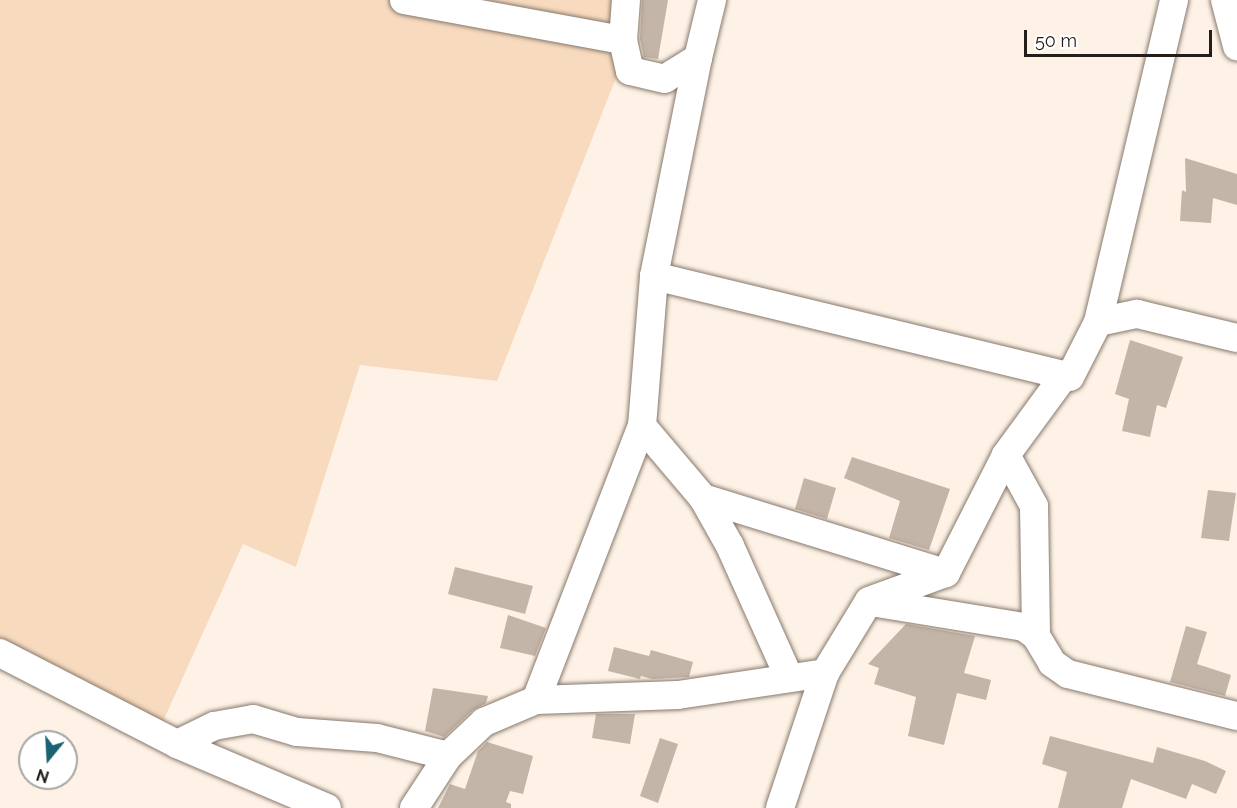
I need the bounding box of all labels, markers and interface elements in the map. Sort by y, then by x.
scale bar [1027,18,1214,56]
text: 50 m [1035,30,1077,51]
north arrow [18,730,78,790]
text: N [34,765,52,787]

